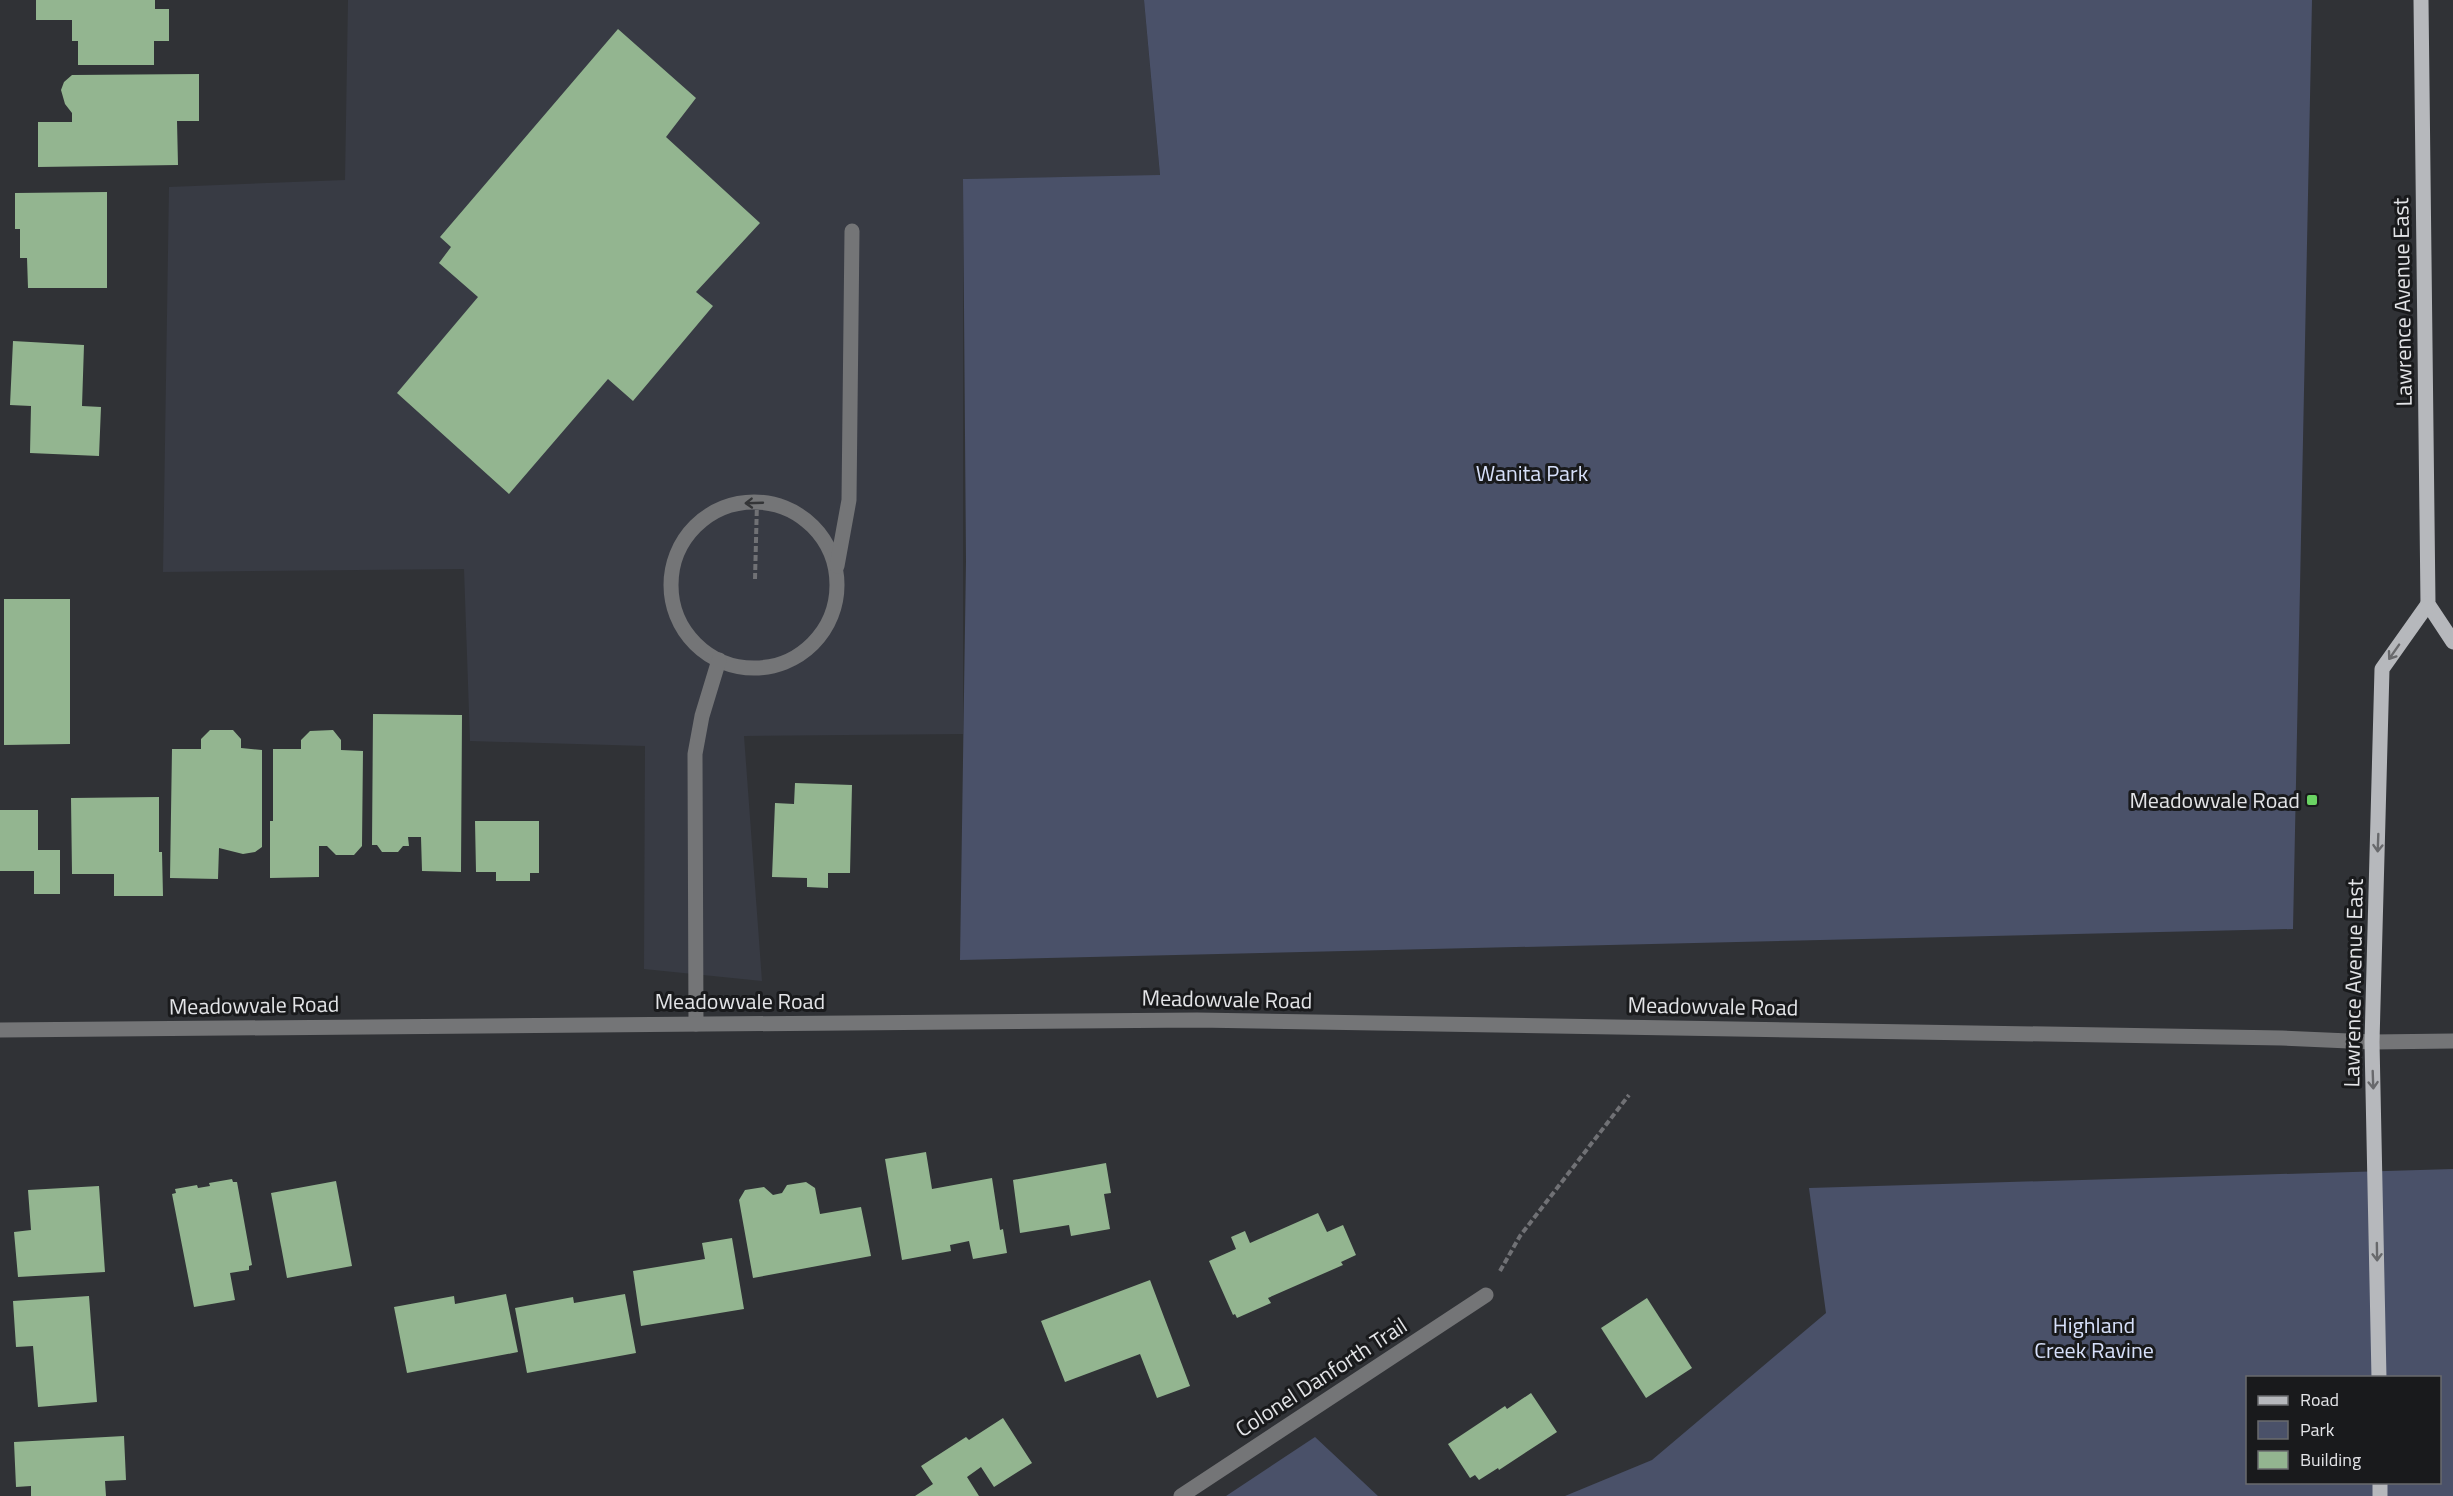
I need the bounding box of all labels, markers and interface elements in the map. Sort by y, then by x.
street label: Lawrence Avenue East [2383,197,2421,407]
park label: Wanita Park [1476,456,1589,490]
one-way arrow [745,497,765,509]
one-way arrow [2388,643,2401,659]
place label: Meadowvale Road [2129,783,2300,817]
marker: Meadowvale Road [2305,793,2319,807]
one-way arrow [2372,832,2383,852]
street label: Lawrence Avenue East [2334,878,2372,1088]
street label: Meadowvale Road [1141,981,1313,1017]
street label: Meadowvale Road [655,984,825,1018]
street label: Meadowvale Road [168,987,340,1023]
street label: Meadowvale Road [1627,988,1799,1024]
one-way arrow [2367,1069,2379,1089]
one-way arrow [2371,1241,2383,1261]
park label: Highland Creek Ravine [2034,1308,2154,1367]
street label: Colonel Danforth Trail [1228,1309,1414,1445]
legend [2246,1376,2441,1484]
text: Road [2300,1386,2339,1413]
text: Park [2300,1416,2335,1443]
text: Building [2300,1446,2361,1473]

